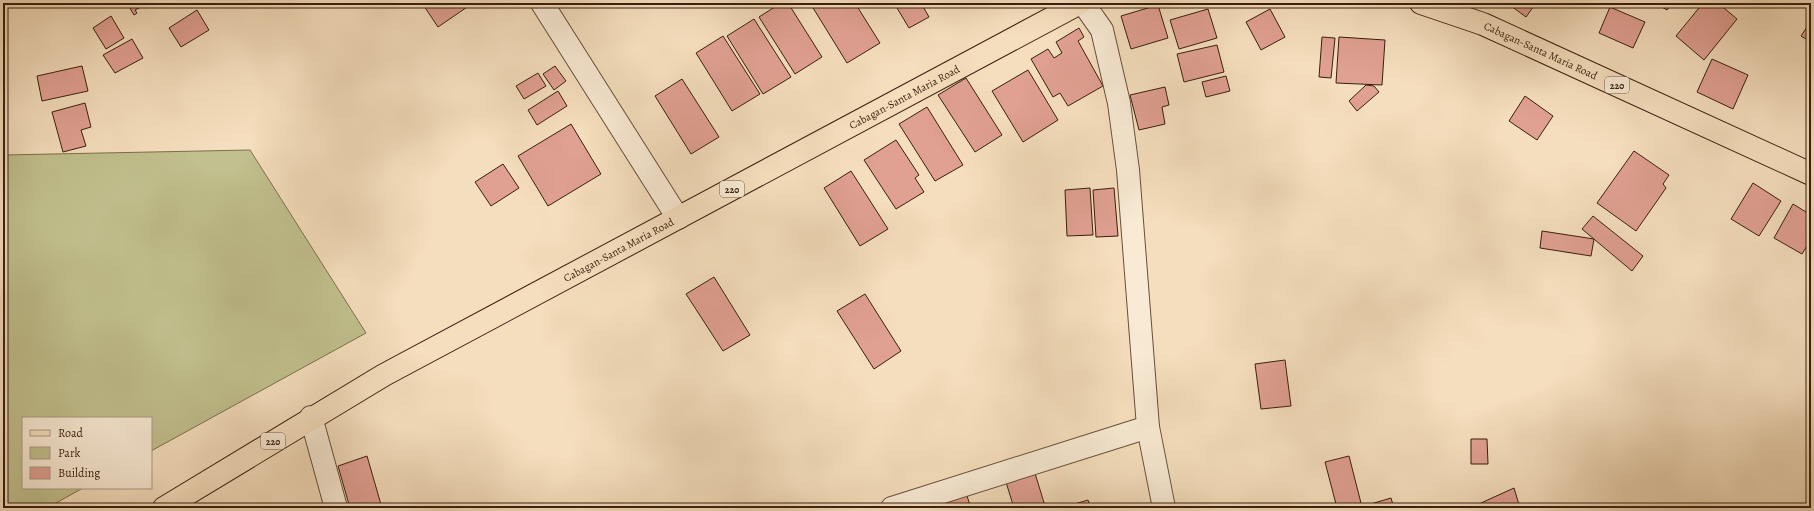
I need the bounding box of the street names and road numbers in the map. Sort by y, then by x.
street label: Cabagan-Santa Maria Road [1482,18,1600,83]
street label: Cabagan-Santa Maria Road [846,61,962,133]
road number: 220 [1605,77,1629,93]
road number: 220 [720,181,744,197]
street label: Cabagan-Santa Maria Road [561,214,676,285]
road number: 220 [261,433,285,449]

